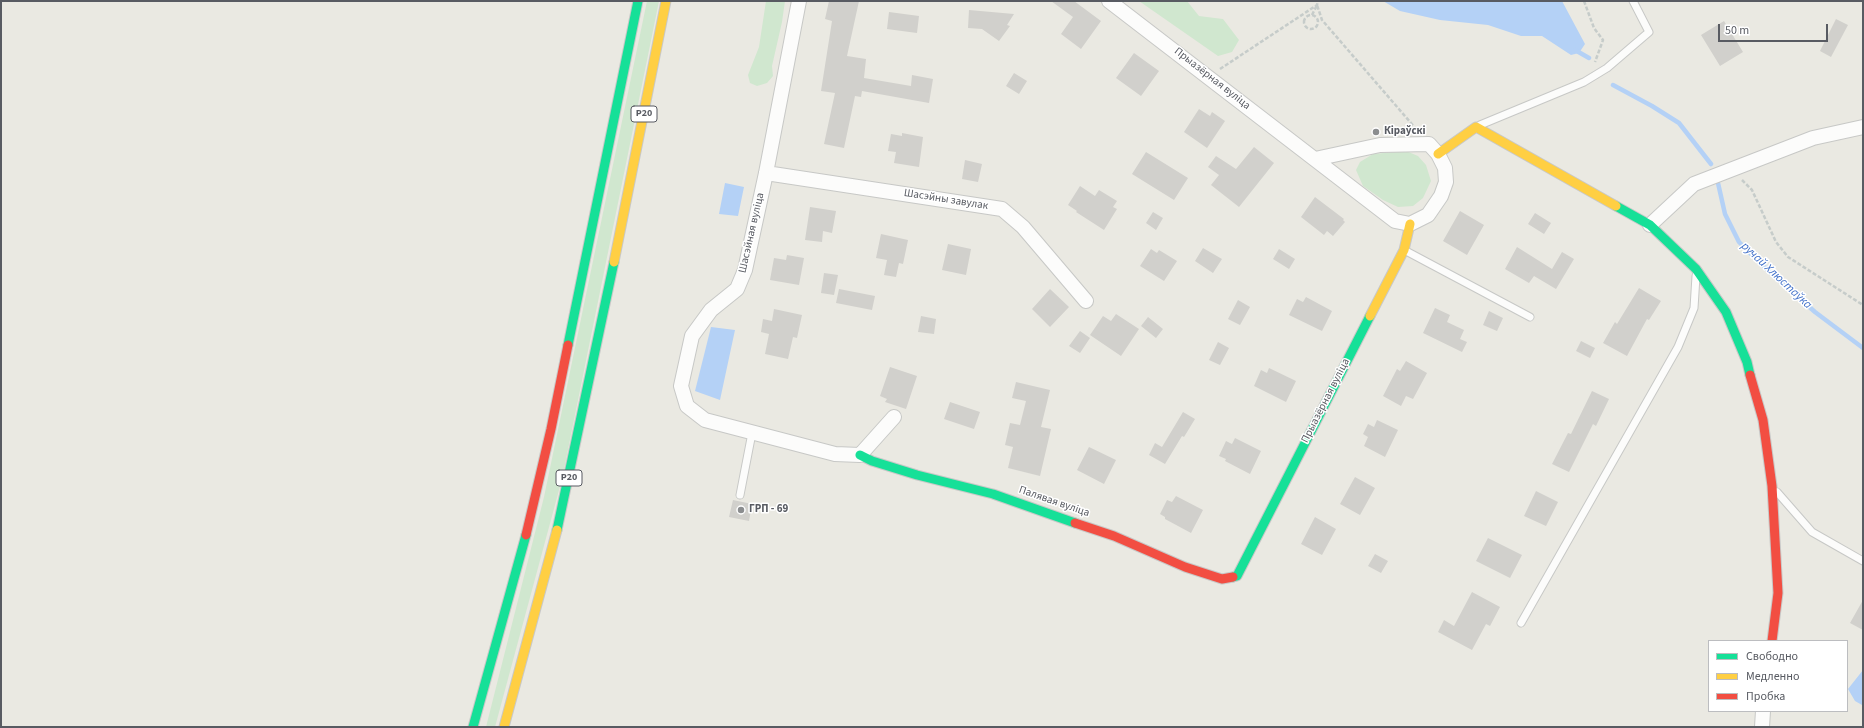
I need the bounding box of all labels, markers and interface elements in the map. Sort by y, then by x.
scale bar [1720,16,1830,42]
text: 50 m [1725,22,1749,39]
street label: Прыазёрная вуліца [1171,45,1253,113]
road number: Р20 [631,106,657,122]
place label: Кіраўскі [1384,125,1426,139]
marker: Кіраўскі [1371,127,1381,137]
street label: Шасэйны завулак [903,187,989,213]
street label: Шасэйная вуліца [736,192,768,274]
water label: ручай Хлюстаўка [1738,239,1814,313]
street label: Прыазёрная вуліца [1299,356,1353,446]
road number: Р20 [556,470,582,486]
street label: Палявая вуліца [1017,484,1091,520]
place label: ГРП - 69 [749,503,788,517]
marker: ГРП - 69 [736,505,746,515]
legend [1708,640,1848,712]
text: Свободно [1746,648,1798,665]
text: Медленно [1746,668,1800,685]
text: Пробка [1746,688,1785,705]

